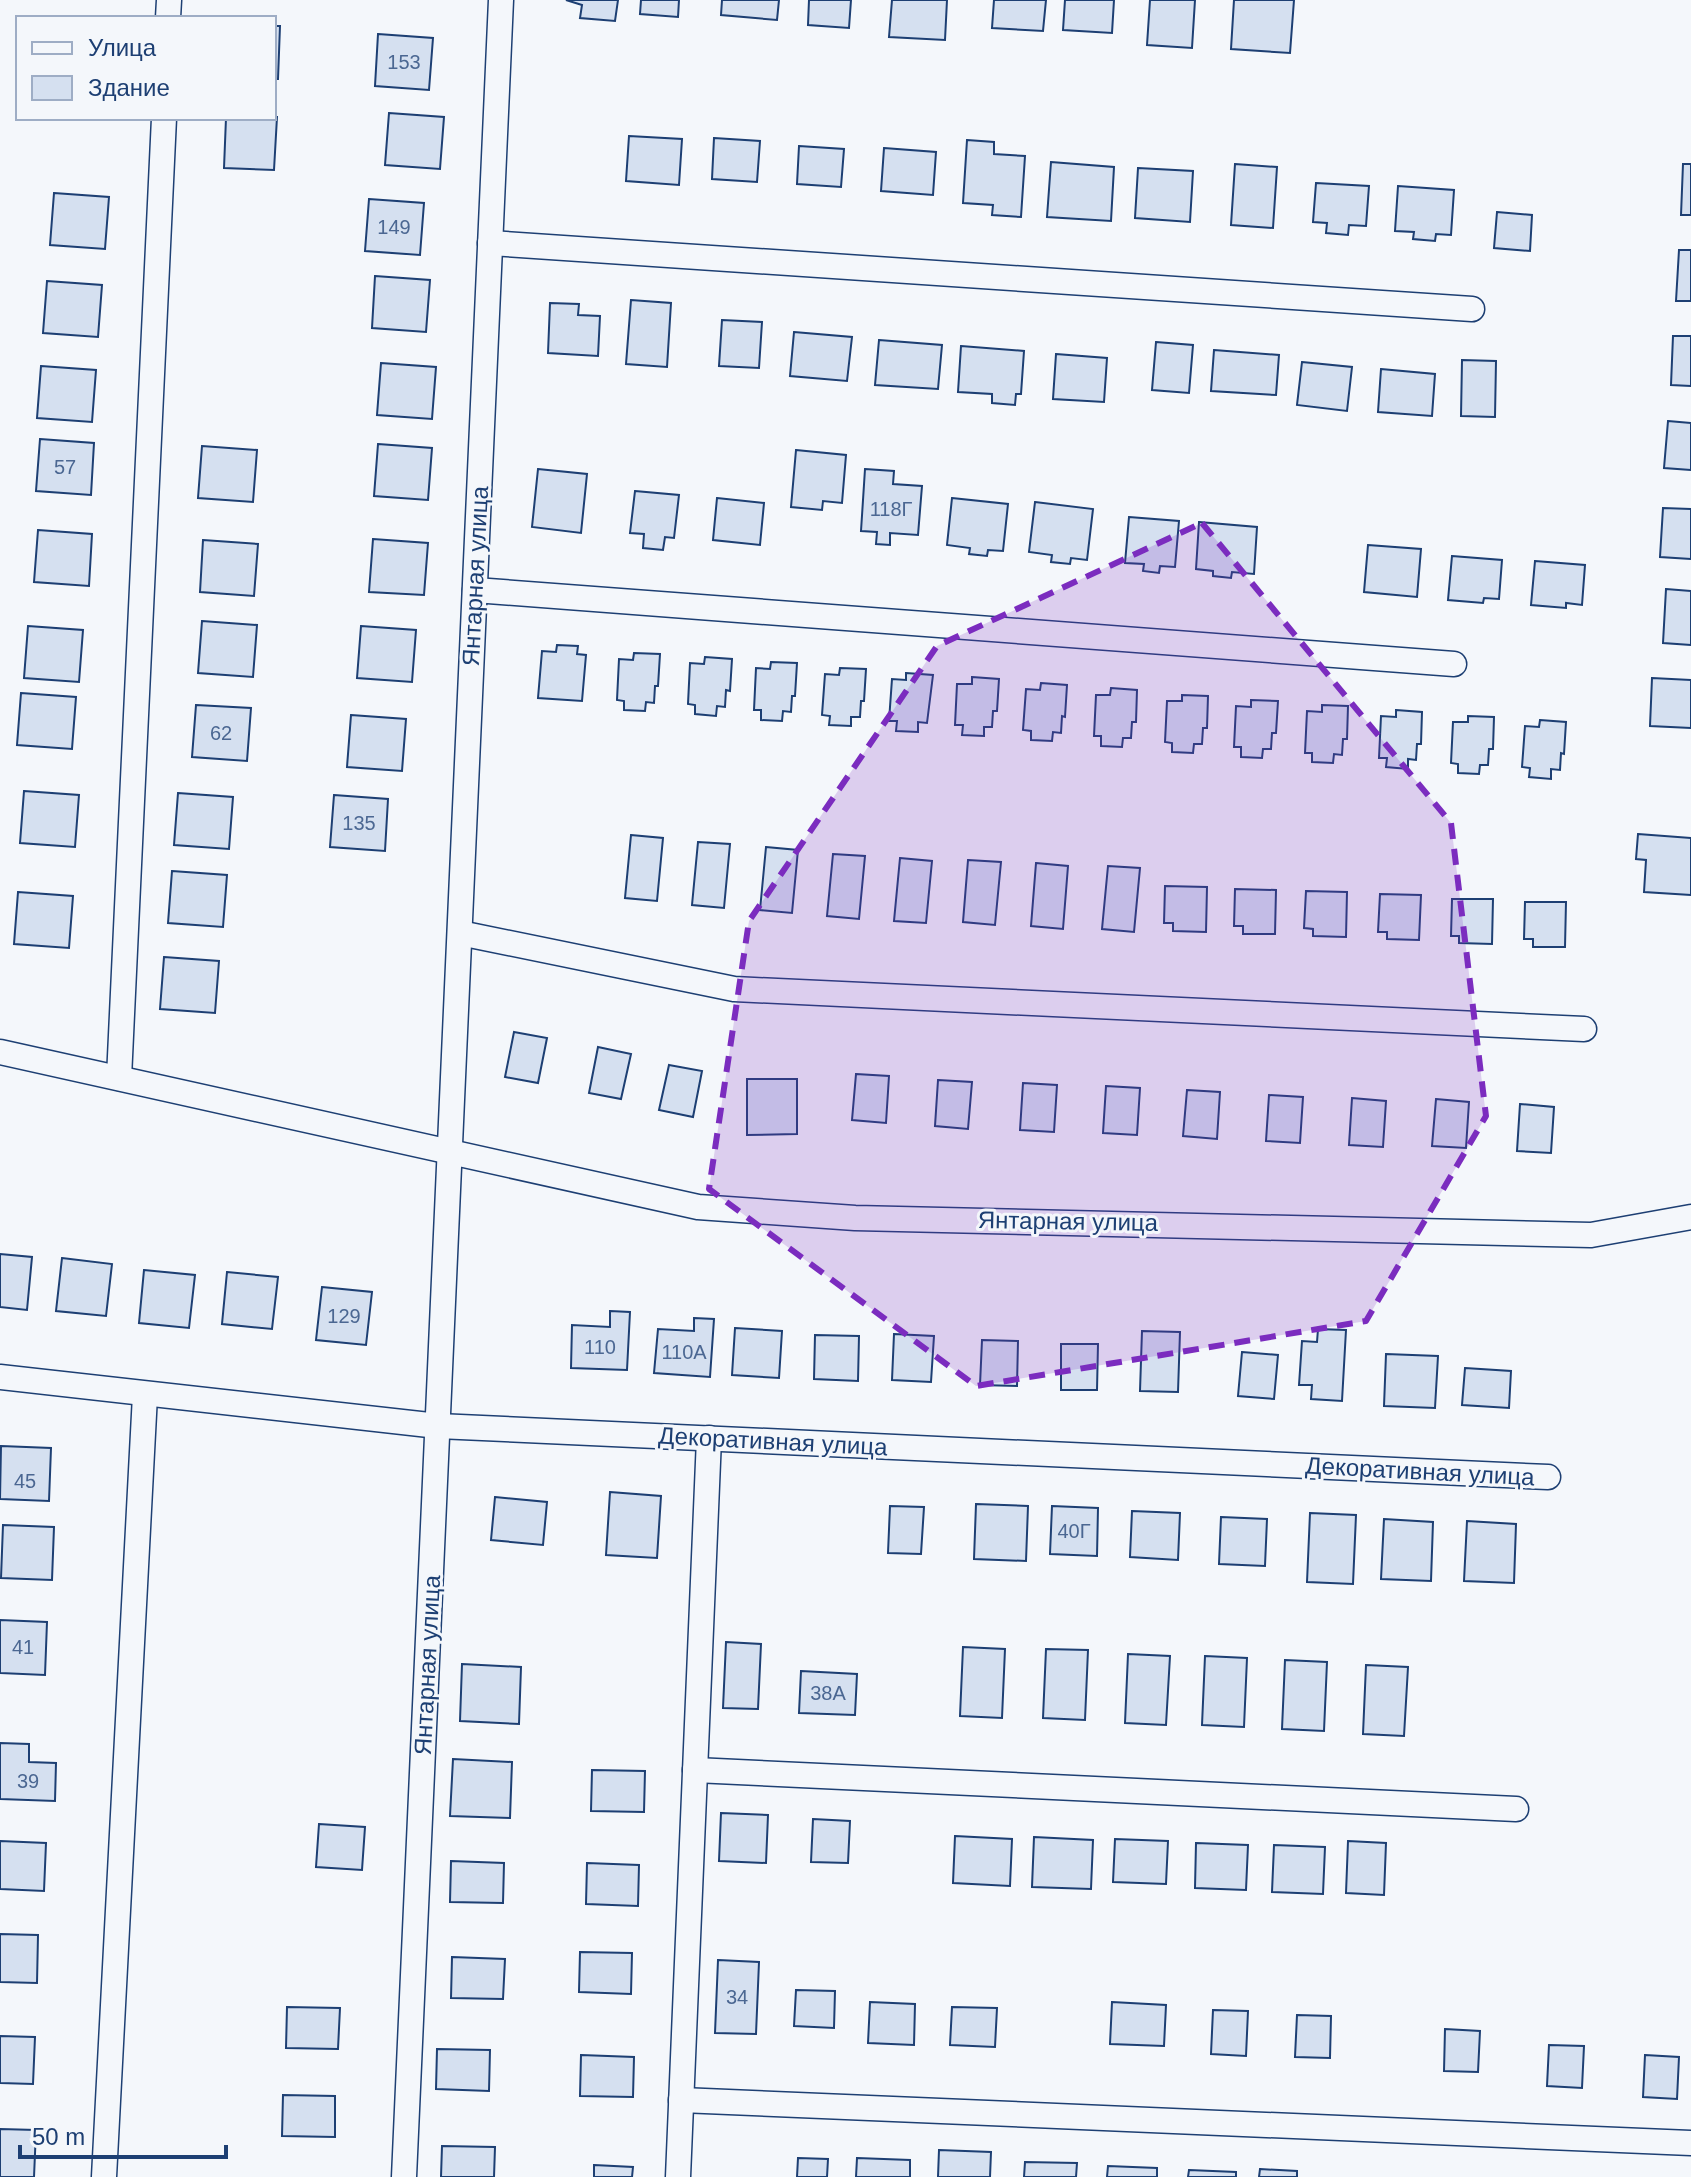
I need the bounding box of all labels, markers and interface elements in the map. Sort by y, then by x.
legend [16,16,276,120]
text: Улица [88,34,157,61]
house number: 153 [387,51,421,73]
text: Здание [88,74,170,101]
house number: 149 [377,216,411,238]
house number: 57 [54,456,76,478]
street label: Янтарная улица [457,485,493,667]
house number: 118Г [870,498,913,520]
house number: 62 [210,722,232,744]
house number: 135 [342,812,376,834]
street label: Янтарная улица [978,1206,1159,1236]
house number: 129 [327,1305,361,1327]
house number: 110 [584,1336,616,1358]
house number: 110А [661,1341,707,1363]
street label: Декоративная улица [658,1422,889,1461]
street label: Декоративная улица [1305,1452,1536,1491]
house number: 45 [14,1470,36,1492]
house number: 40Г [1057,1520,1091,1542]
street label: Янтарная улица [409,1574,445,1756]
house number: 41 [12,1636,34,1658]
house number: 38А [810,1682,846,1704]
house number: 39 [17,1770,39,1792]
house number: 34 [726,1986,748,2008]
scale bar [20,2109,226,2159]
text: 50 m [32,2123,85,2150]

